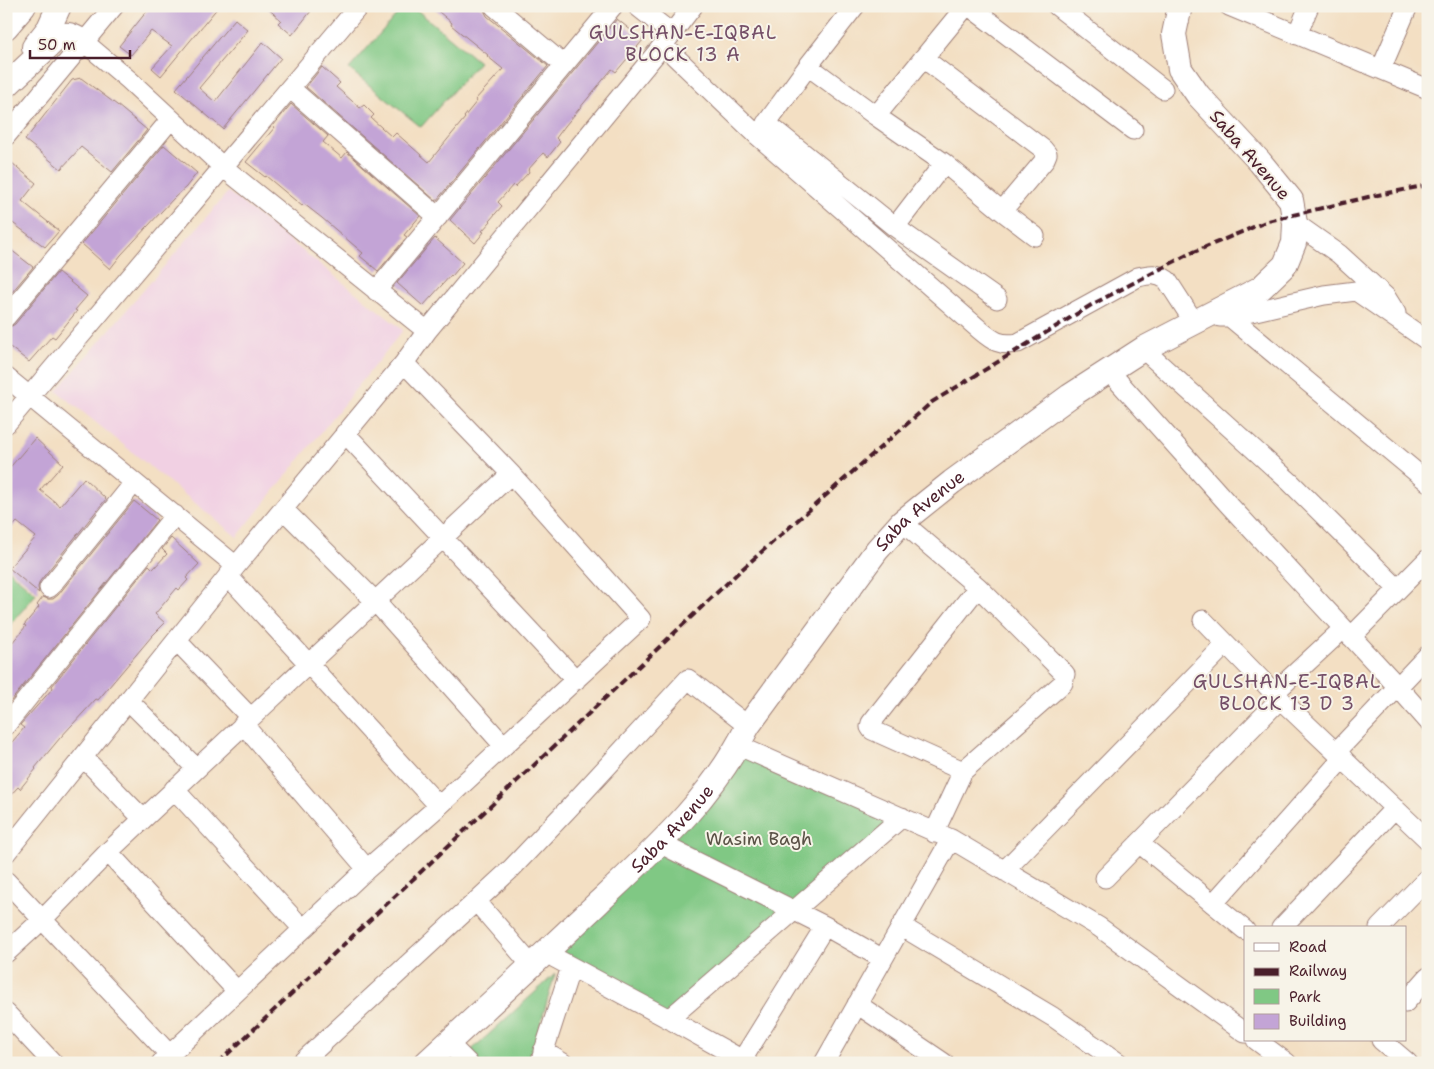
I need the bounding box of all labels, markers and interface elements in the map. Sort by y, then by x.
district label: GULSHAN-E-IQBAL BLOCK 13 A [589,20,777,67]
scale bar [30,28,130,60]
text: 50 m [38,35,76,55]
street label: Saba Avenue [1204,105,1296,205]
street label: Saba Avenue [870,465,970,556]
district label: GULSHAN-E-IQBAL BLOCK 13 D 3 [1193,669,1381,716]
street label: Saba Avenue [625,780,719,878]
park label: Wasim Bagh [706,827,812,851]
legend [1244,926,1406,1042]
text: Road [1289,937,1327,957]
text: Railway [1289,961,1347,981]
text: Park [1289,987,1321,1007]
text: Building [1289,1011,1346,1031]

